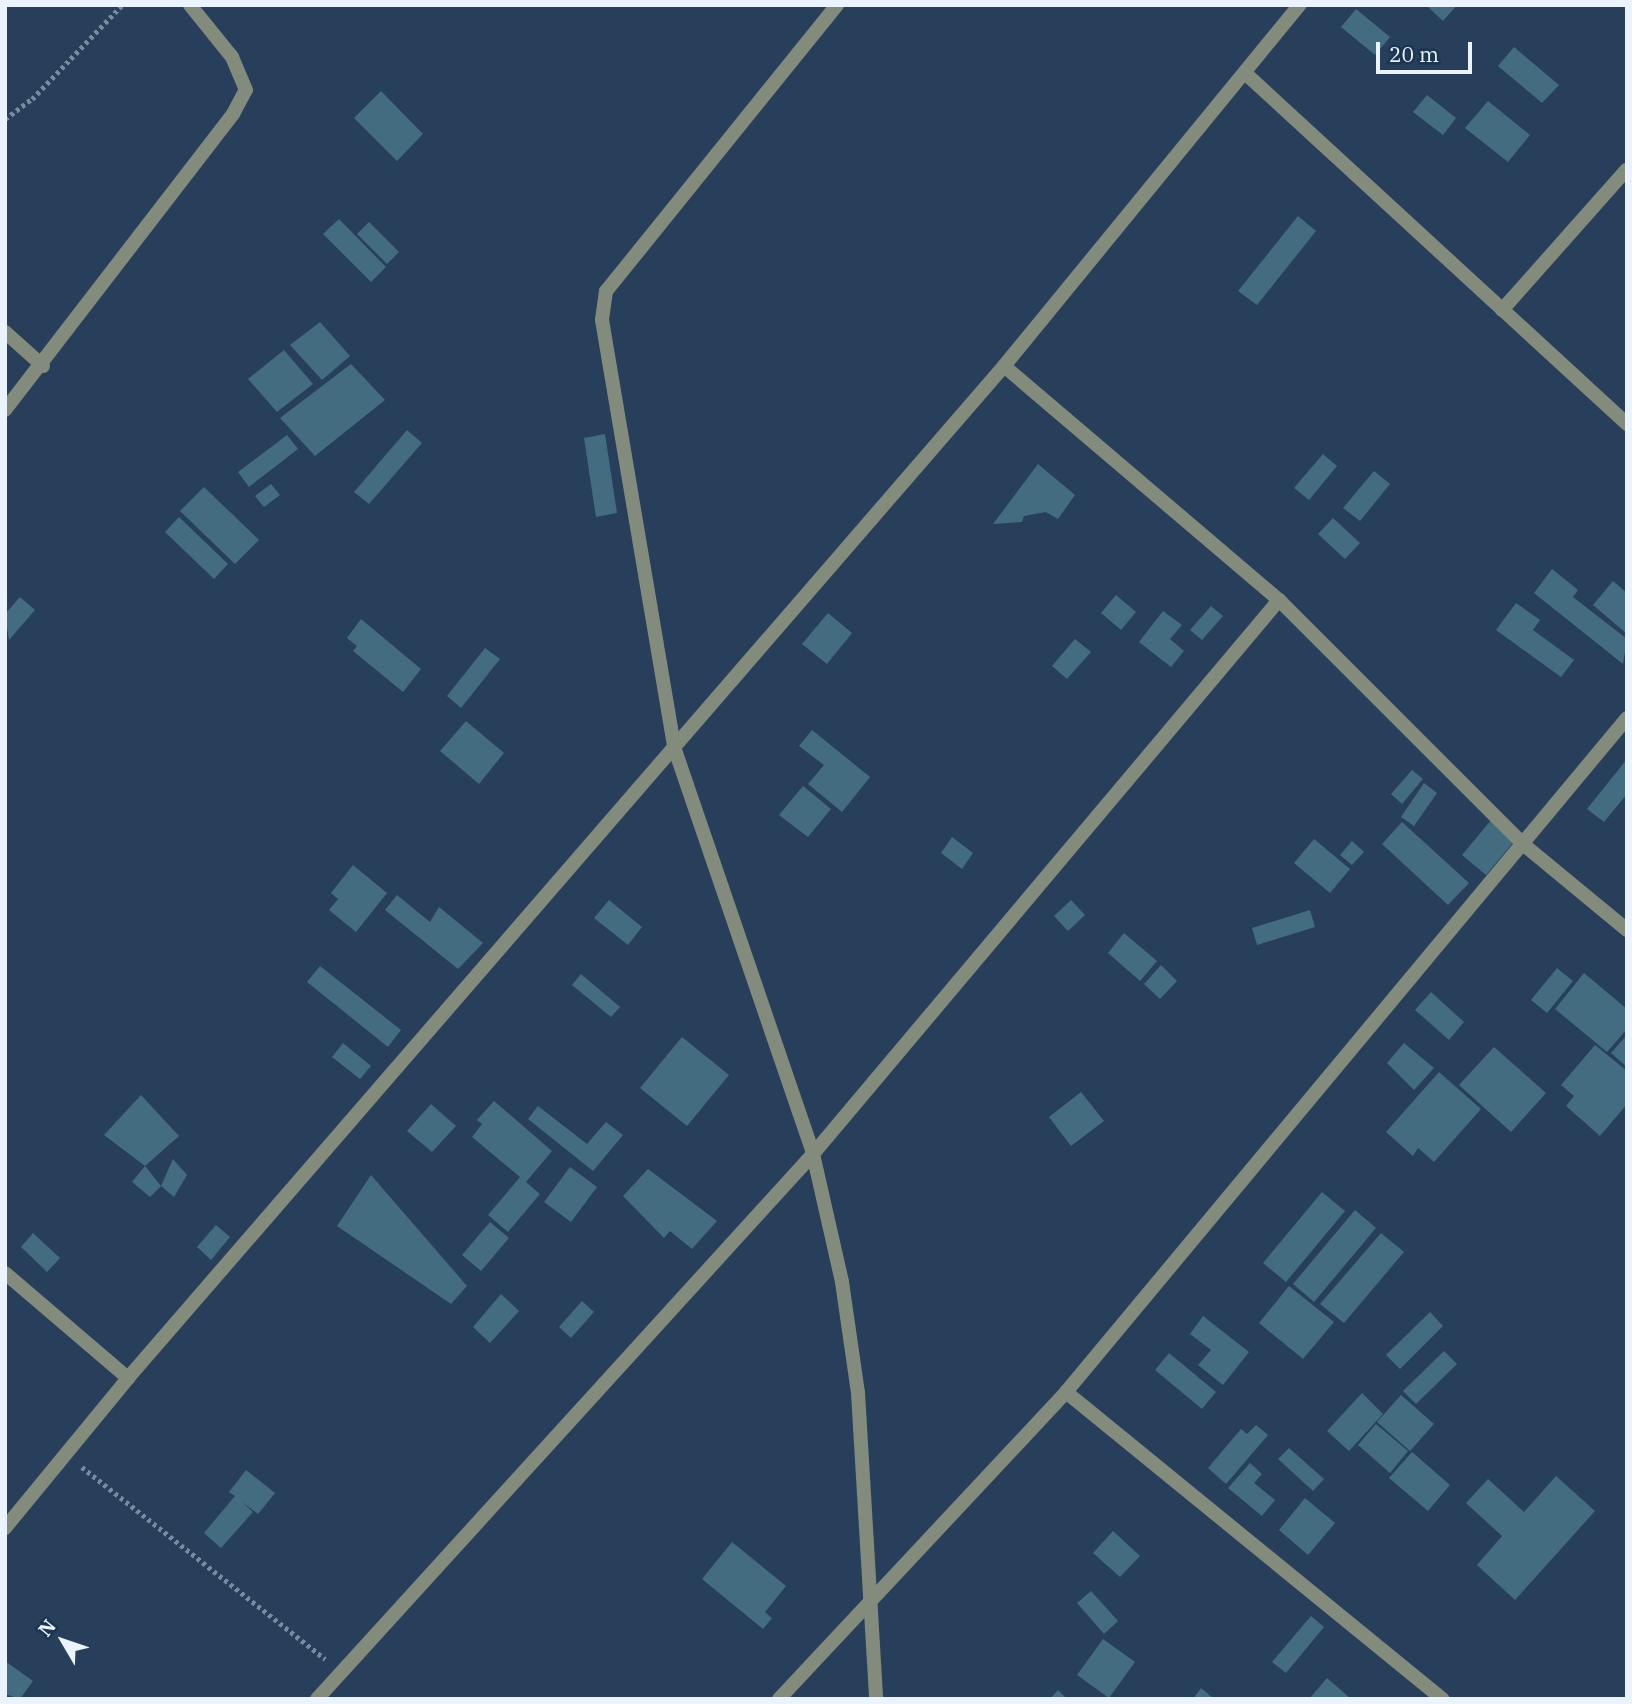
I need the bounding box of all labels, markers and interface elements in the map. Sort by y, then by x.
scale bar [1380,28,1476,72]
text: 20 m [1389,40,1439,68]
north arrow [28,1606,98,1676]
text: N [33,1614,61,1641]

